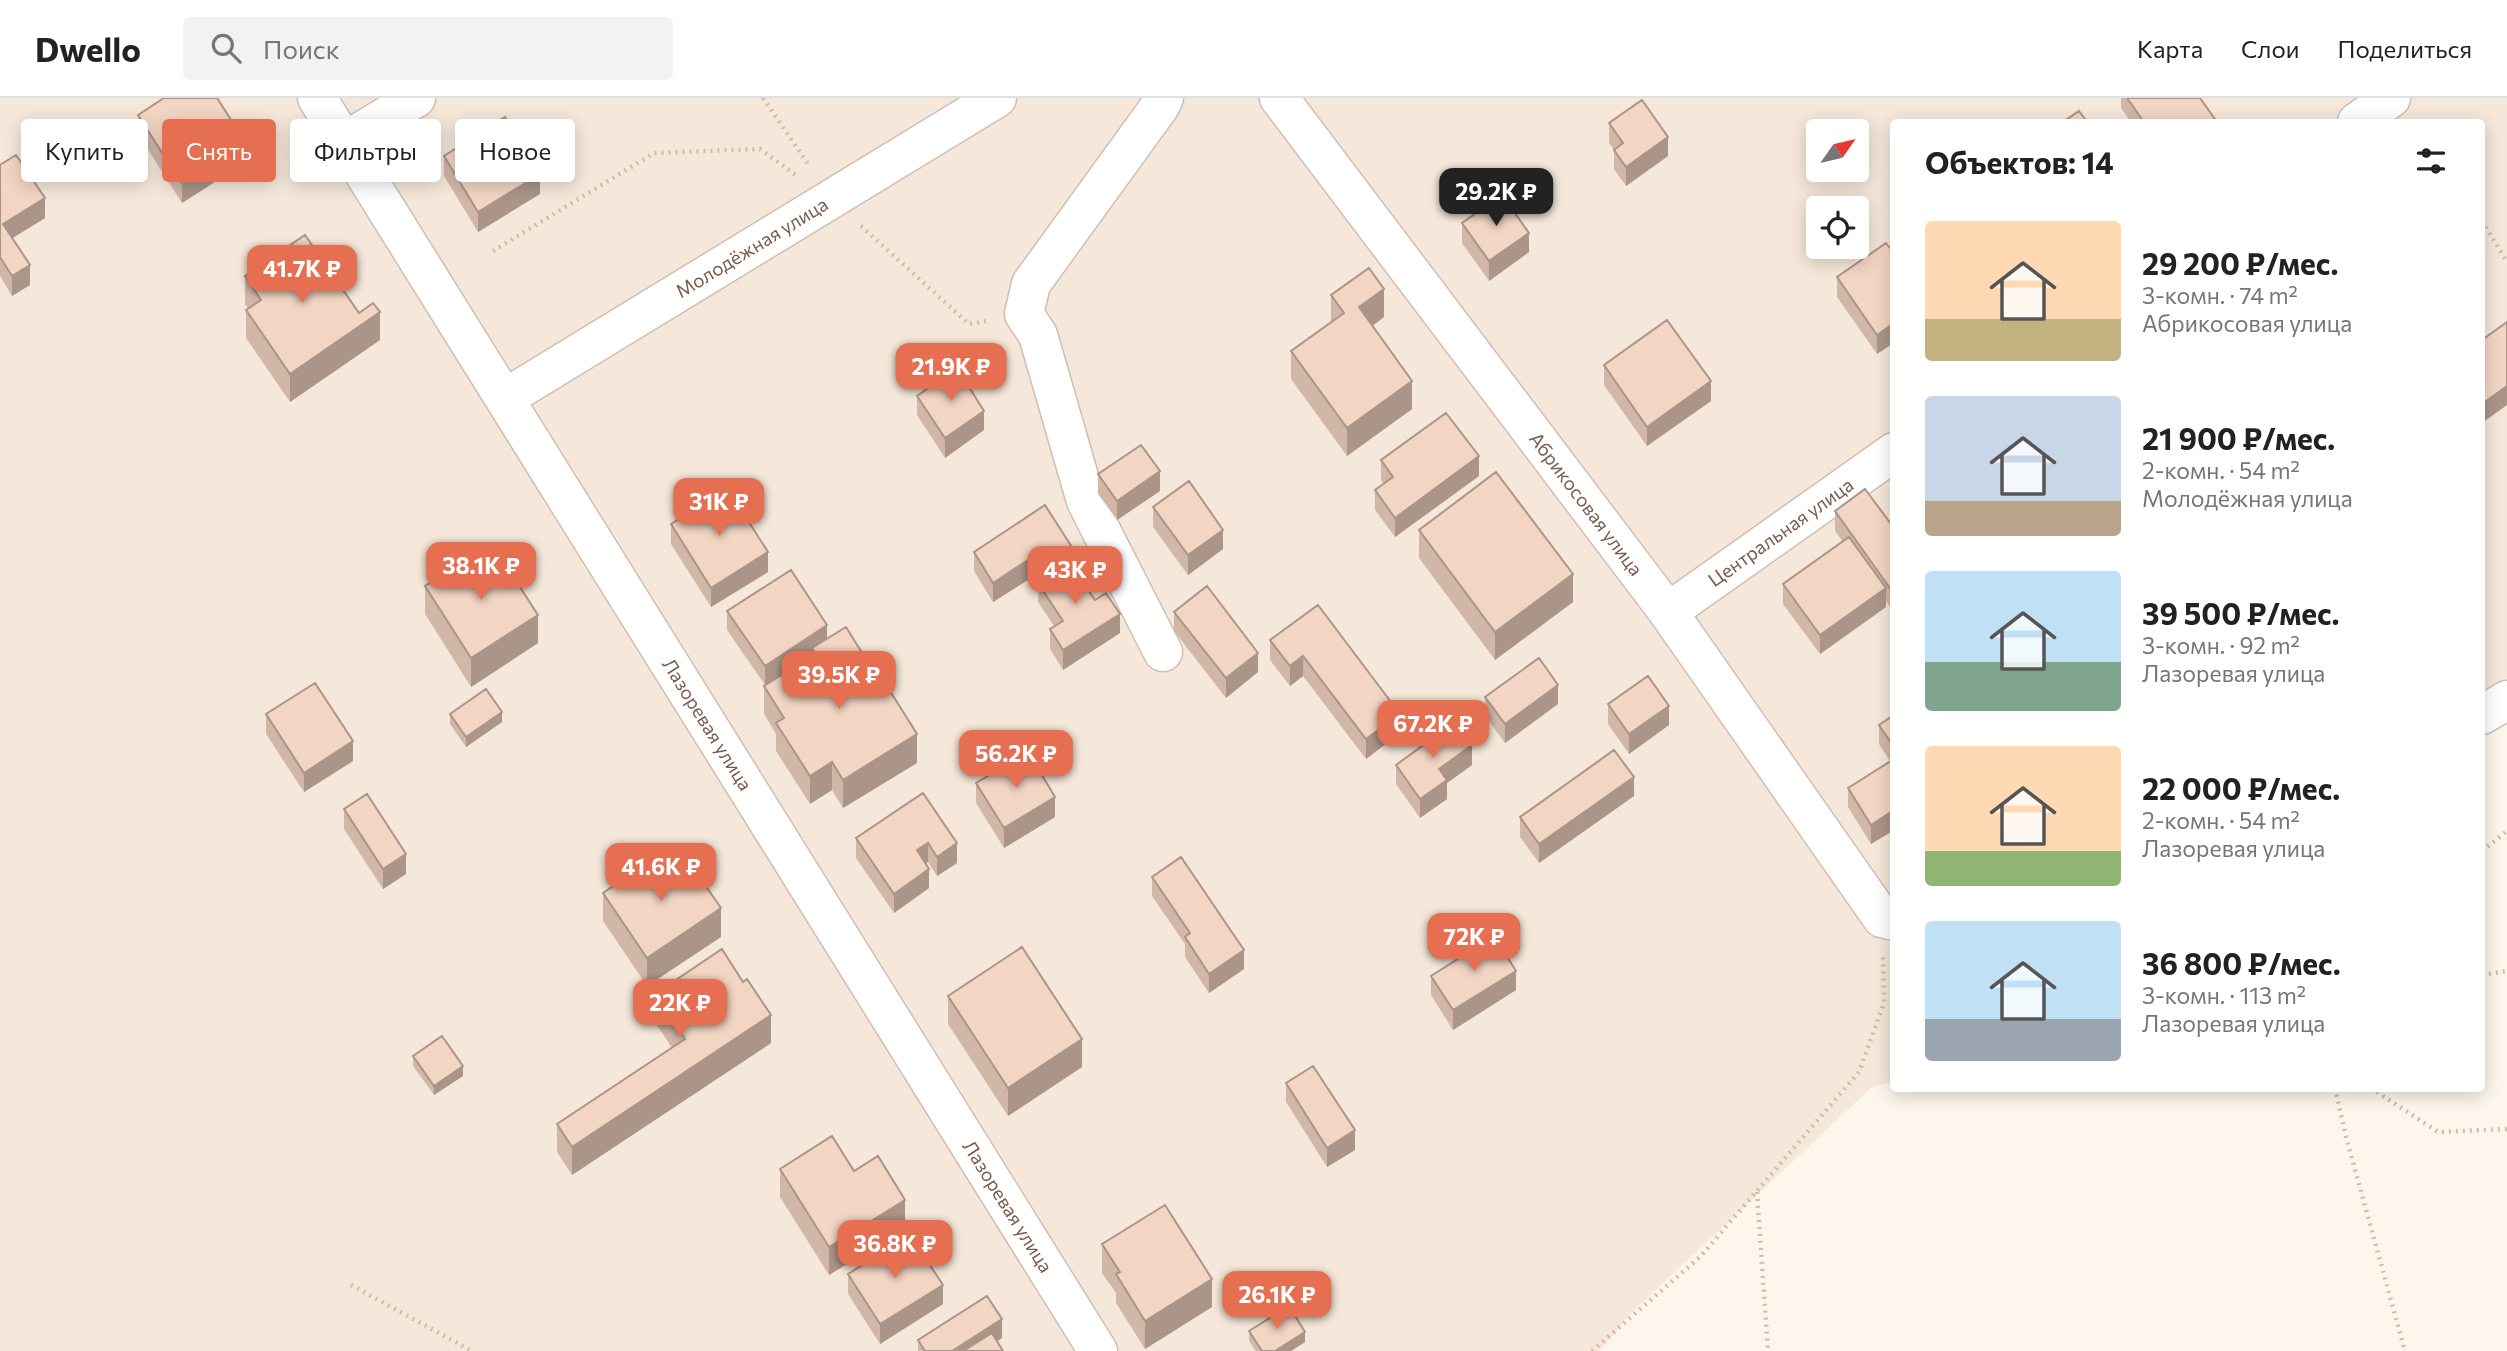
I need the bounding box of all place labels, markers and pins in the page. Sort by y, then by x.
pin: 29.2K ₽ [1431,169,1561,228]
pin: 41.7K ₽ [237,246,367,305]
pin: 21.9K ₽ [886,344,1016,403]
pin: 31K ₽ [670,478,768,538]
pin: 38.1K ₽ [416,542,546,602]
pin: 43K ₽ [1026,546,1124,606]
pin: 39.5K ₽ [774,652,904,711]
pin: 67.2K ₽ [1368,700,1498,760]
pin: 56.2K ₽ [951,730,1081,790]
pin: 41.6K ₽ [596,844,726,903]
pin: 72K ₽ [1425,914,1523,973]
pin: 22K ₽ [631,979,729,1039]
pin: 36.8K ₽ [830,1220,960,1280]
pin: 26.1K ₽ [1212,1272,1342,1331]

